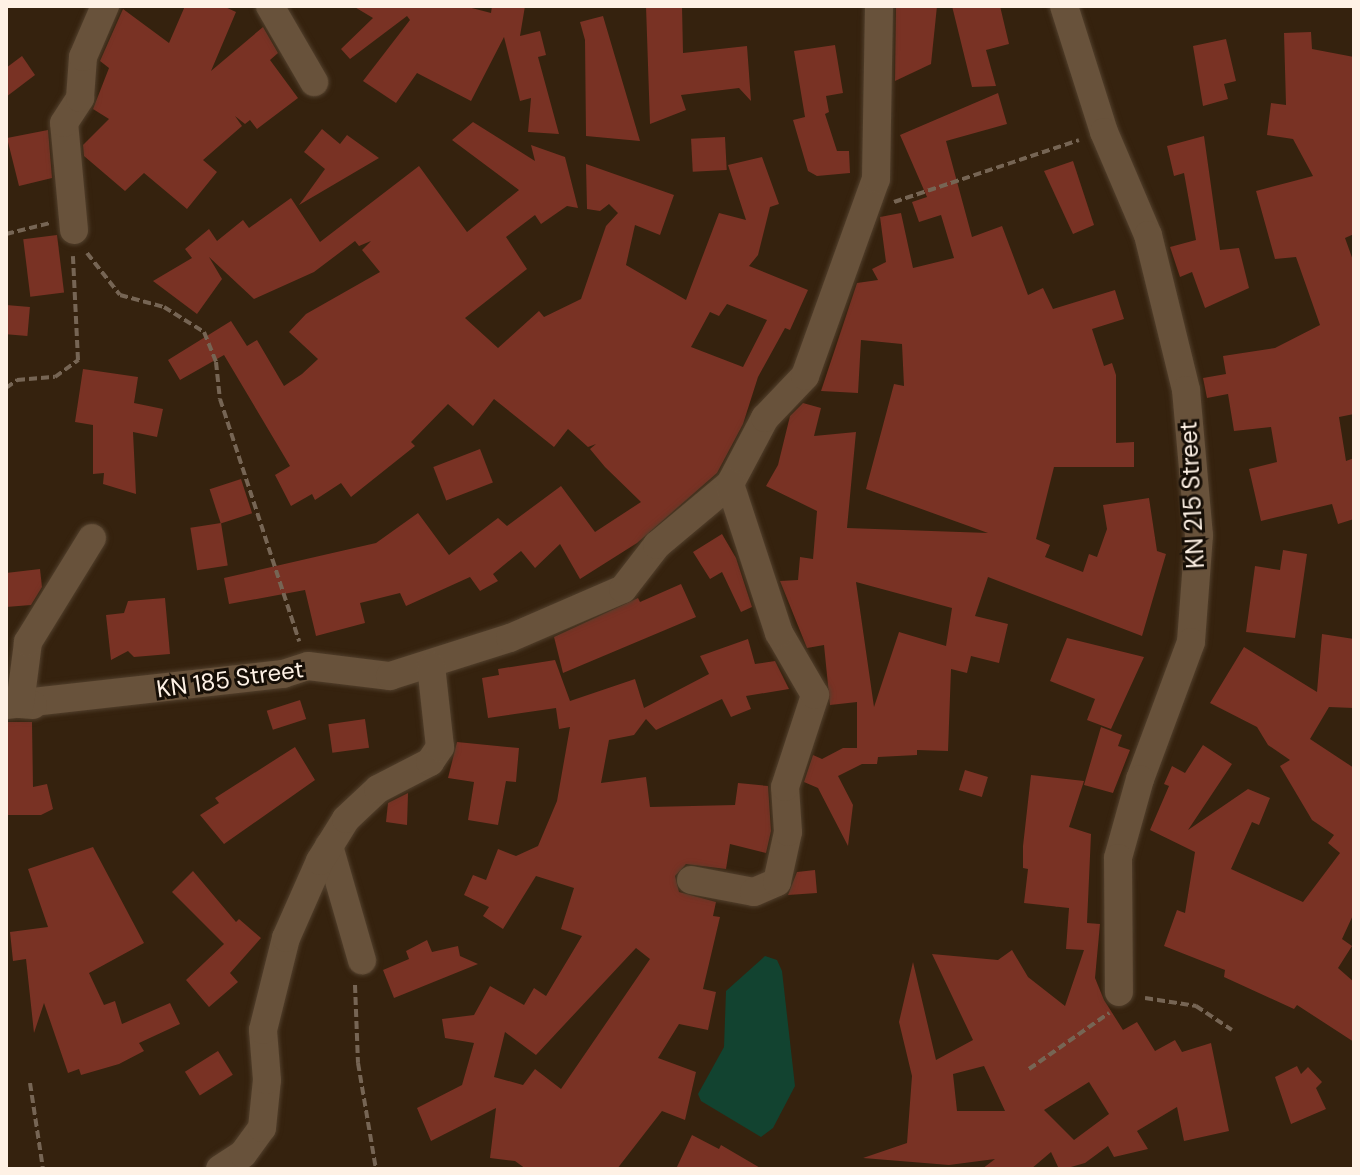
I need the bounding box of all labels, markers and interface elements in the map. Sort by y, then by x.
street label: KN 215 Street [1174,421,1210,569]
street label: KN 185 Street [155,654,305,704]

